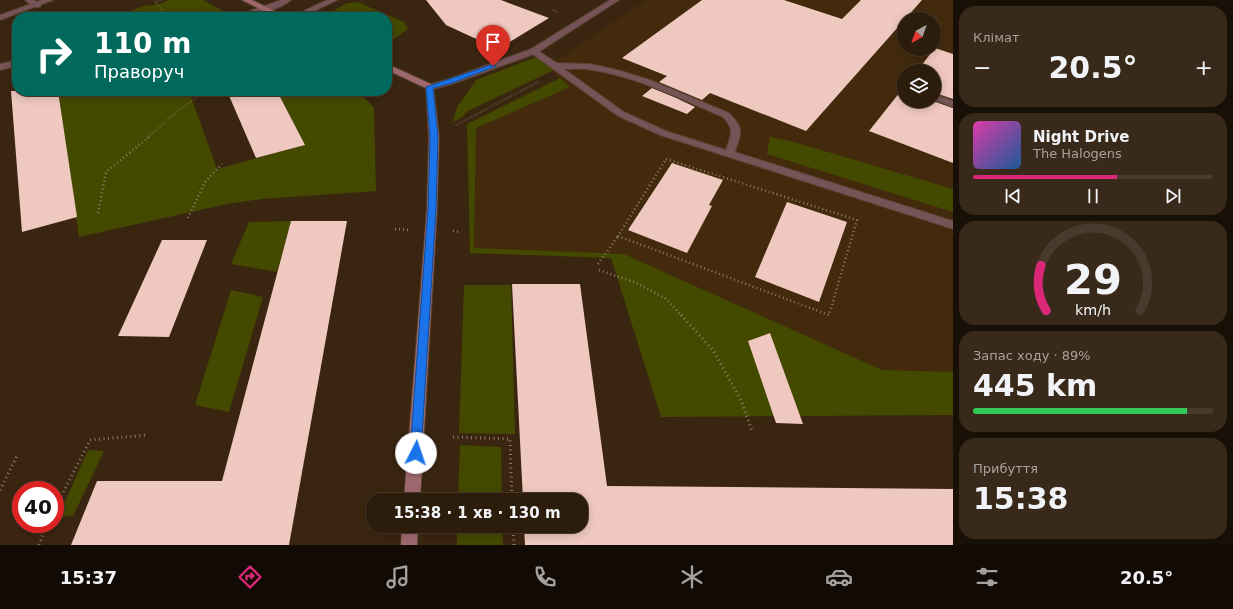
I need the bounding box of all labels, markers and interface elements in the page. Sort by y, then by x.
north arrow [897,12,941,56]
map controls [897,12,941,108]
pin [476,25,510,66]
text: 110 m [94,27,191,60]
icon: right [28,28,80,80]
text: Клімат [973,30,1020,45]
icon: arrive [482,31,504,53]
text: 20.5° [1048,50,1138,85]
text: − [973,55,991,80]
text: + [1195,55,1213,80]
text: Праворуч [94,61,184,82]
button: layers [897,64,941,108]
text: Night Drive [1033,128,1129,146]
text: The Halogens [1033,146,1122,161]
icon: previous [1002,185,1024,207]
icon: pause [1082,185,1104,207]
icon: next [1162,185,1184,207]
text: 29 [1064,254,1122,303]
text: km/h [1075,301,1111,317]
text: Запас ходу · 89% [973,348,1091,363]
text: 445 km [973,368,1097,403]
position arrow [395,432,437,474]
text: Прибуття [973,461,1038,476]
speed limit sign: 40 [12,481,64,533]
text: 15:38 [973,481,1069,516]
text: 15:38 · 1 хв · 130 m [393,504,561,522]
icon: directions [236,563,264,591]
icon: music [384,563,412,591]
icon: phone [531,563,559,591]
icon: climate [678,563,706,591]
icon: car [825,563,853,591]
icon: filters [973,563,1001,591]
text: 15:37 [60,567,117,588]
text: 20.5° [1120,567,1173,588]

